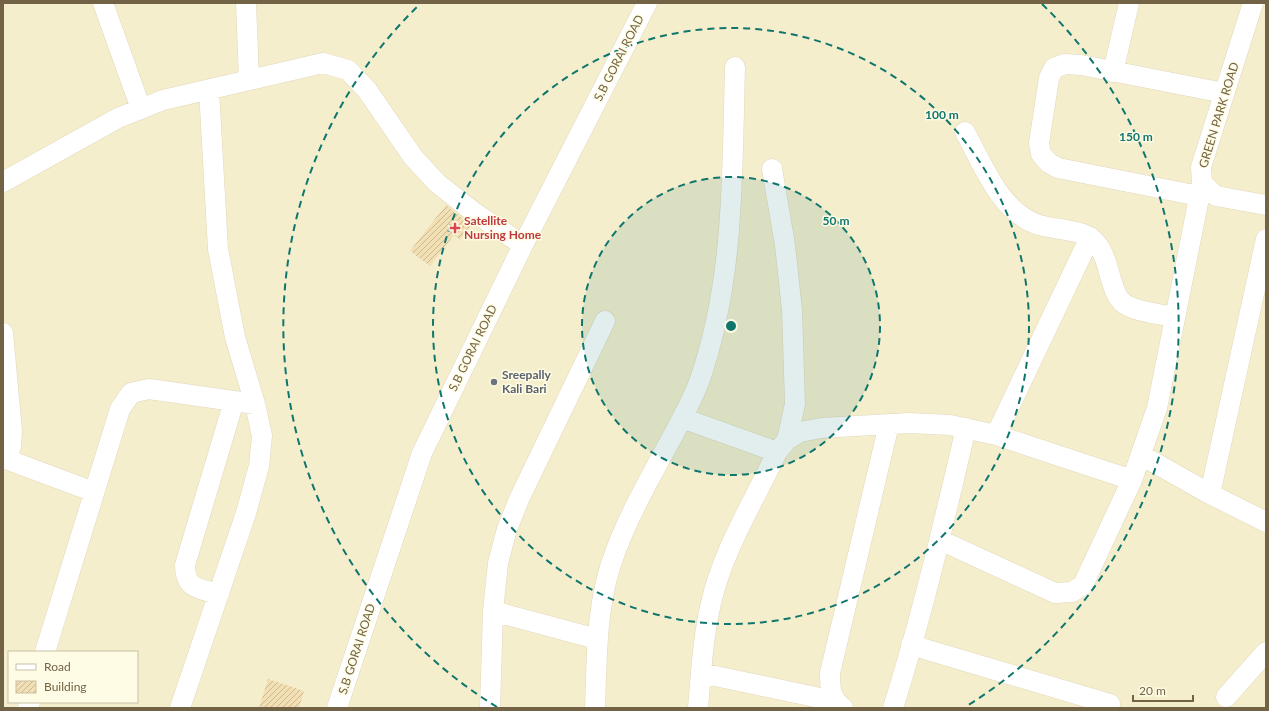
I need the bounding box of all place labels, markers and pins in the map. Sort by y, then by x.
place label: Satellite Nursing Home [464,213,542,242]
marker: Satellite Nursing Home [449,222,461,234]
centre of rings [724,319,738,333]
place label: Sreepally Kali Bari [502,367,551,396]
marker: Sreepally Kali Bari [489,377,499,387]

